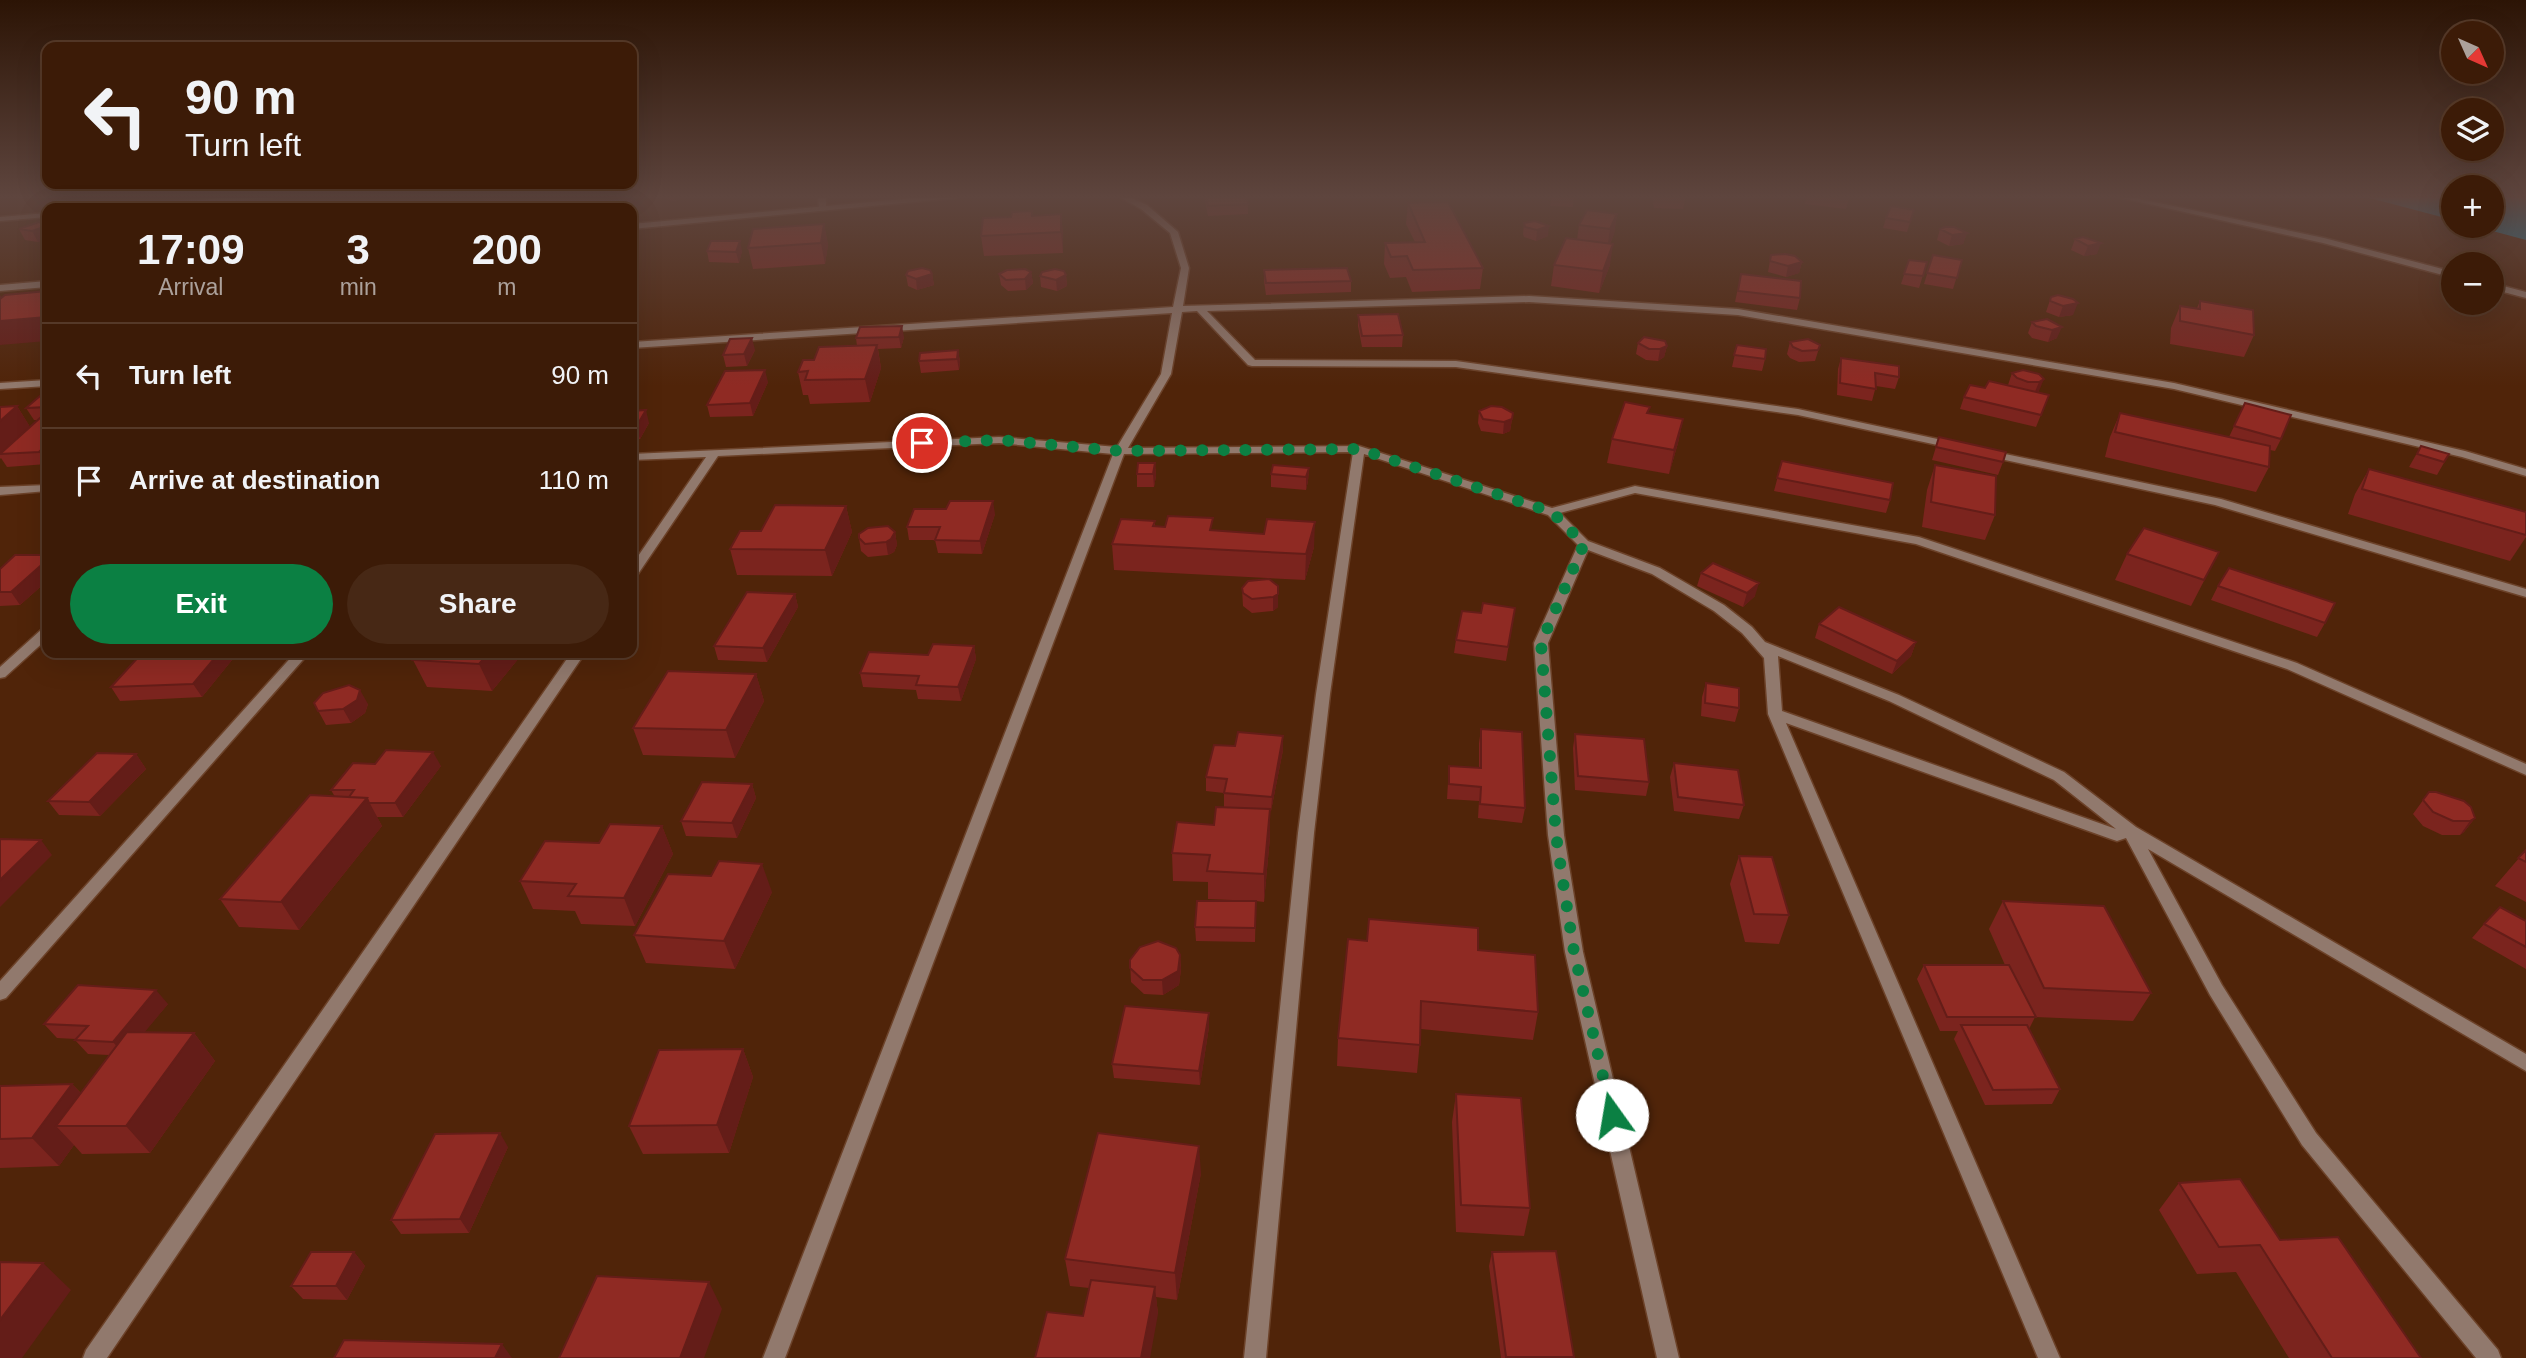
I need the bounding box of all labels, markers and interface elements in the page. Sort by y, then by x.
north arrow [2441,21,2504,84]
map controls [2441,21,2504,315]
icon: left [70,70,161,161]
text: 90 m [185,70,297,124]
button: layers [2441,98,2504,161]
text: Turn left [185,127,301,163]
button: + [2441,175,2504,238]
text: 17:09 [137,226,245,273]
text: 3 [346,226,370,273]
text: 200 [472,226,542,273]
button: − [2441,252,2504,315]
text: Arrival [158,274,223,300]
text: min [340,274,377,300]
text: m [497,274,516,300]
icon: left [70,357,108,395]
text: Turn left [129,360,231,390]
text: 90 m [551,360,609,390]
pin [892,413,952,473]
icon: arrive [903,424,941,462]
icon: arrive [70,462,108,500]
text: Arrive at destination [129,465,380,495]
text: 110 m [539,465,609,495]
button: Exit [70,564,333,644]
button: Share [347,564,609,644]
position arrow [1575,1078,1649,1152]

